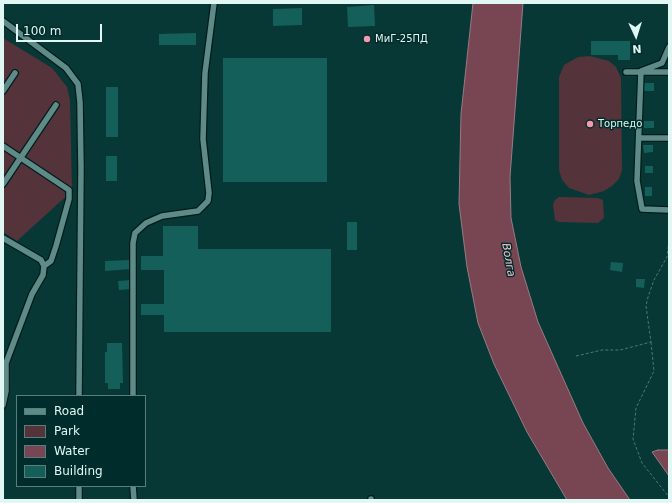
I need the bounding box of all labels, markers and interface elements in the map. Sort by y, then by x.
scale bar [18,16,104,42]
north arrow [616,16,656,56]
text: 100 m [23,24,61,38]
place label: МиГ-25ПД [375,33,428,45]
marker: МиГ-25ПД [362,34,372,44]
text: N [632,42,642,55]
place label: Торпедо [598,118,642,130]
marker: Торпедо [585,119,595,129]
water label: Волга [499,242,517,278]
legend [16,395,146,487]
text: Road [54,404,84,418]
text: Park [54,424,80,438]
text: Water [54,444,89,458]
text: Building [54,464,103,478]

